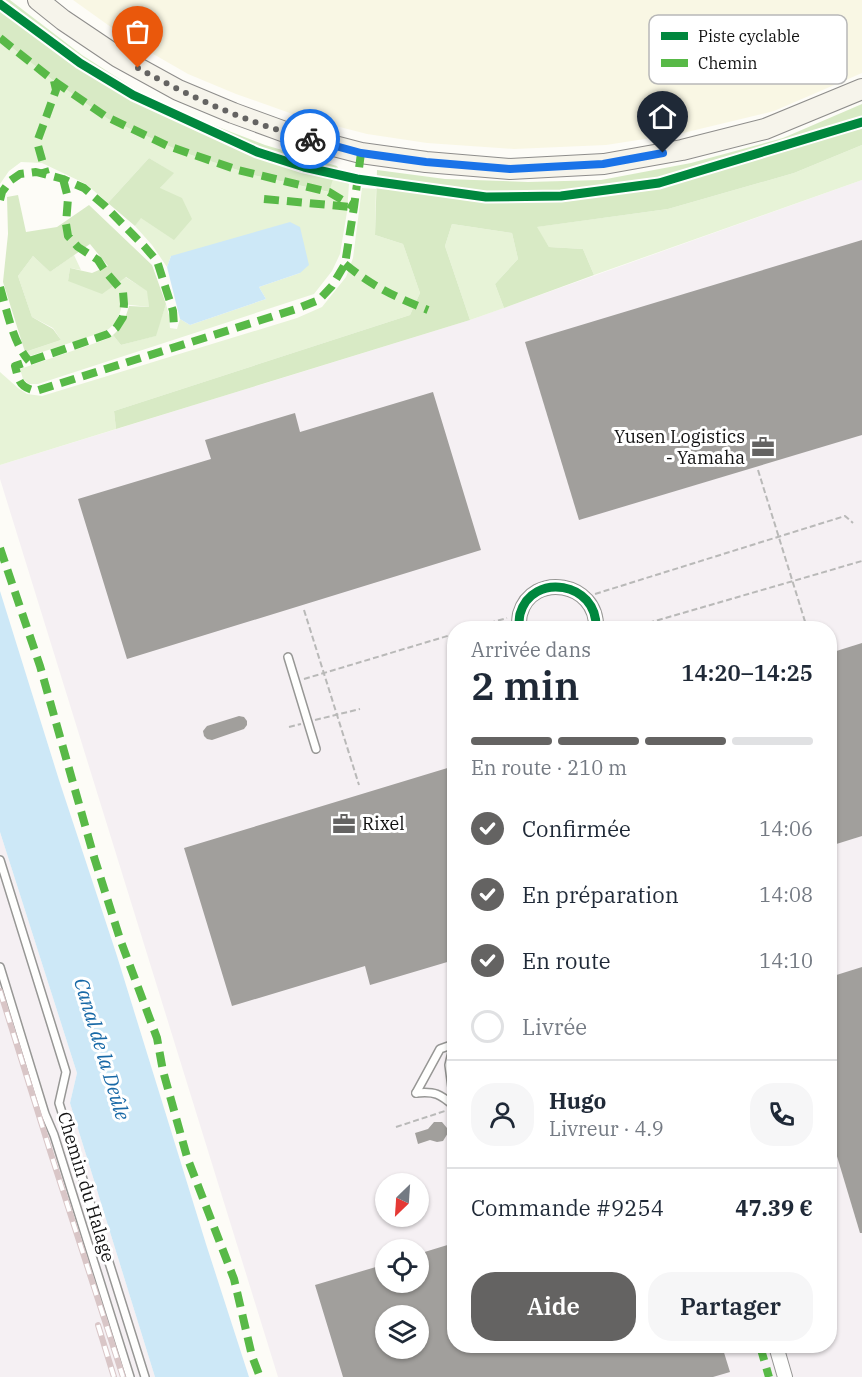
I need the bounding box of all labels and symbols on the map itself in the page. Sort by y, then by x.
pin [112,6,163,68]
legend [649,15,847,84]
text: Piste cyclable [698,26,800,46]
text: Chemin [698,53,757,73]
pin [637,91,688,153]
courier [280,109,340,169]
place label: Yusen Logistics - Yamaha [614,425,745,469]
office icon: Yusen Logistics - Yamaha [750,434,776,460]
office icon: Rixel [331,811,357,837]
place label: Rixel [362,812,405,835]
water label: Canal de la Deûle [68,974,137,1123]
street label: Chemin du Halage [53,1109,120,1265]
north arrow [375,1173,429,1227]

